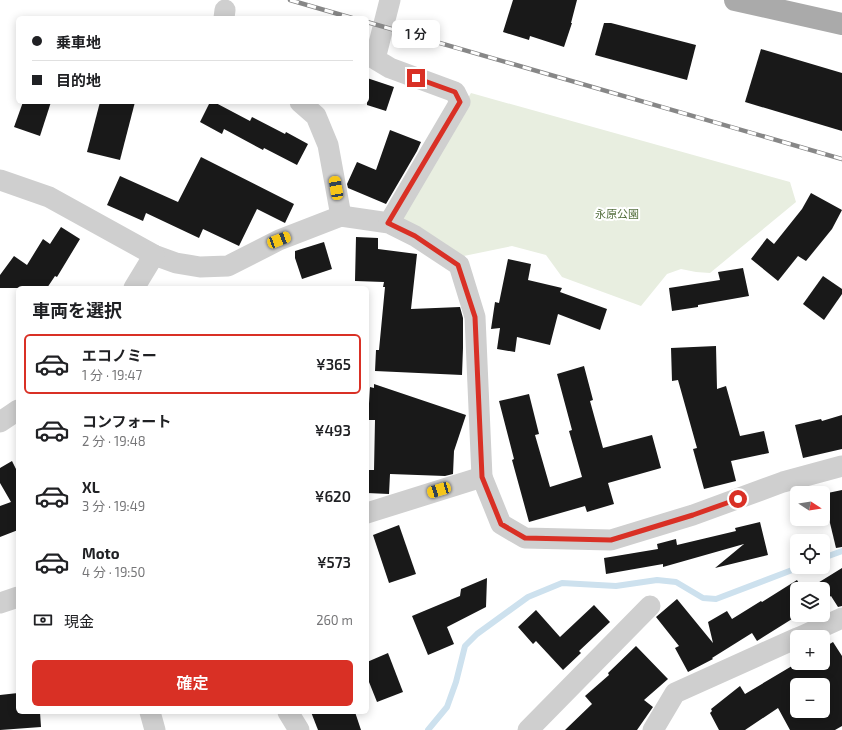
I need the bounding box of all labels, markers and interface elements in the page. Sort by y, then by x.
callout: 1 分 [392,20,440,48]
text: 1 分 [405,26,427,42]
text: 乗車地 [56,33,101,51]
route end [407,69,425,87]
text: 目的地 [56,71,101,89]
car [328,175,344,201]
park label: 永原公園 [595,207,639,220]
car [266,230,292,250]
text: 車両を選択 [32,299,122,321]
icon: car [34,346,70,382]
text: エコノミー [82,346,157,364]
text: ¥365 [316,355,351,373]
text: 1 分 · 19:47 [82,367,142,383]
icon: car [34,412,70,448]
text: コンフォート [82,412,172,430]
text: ¥493 [315,421,351,439]
text: 2 分 · 19:48 [82,433,146,449]
icon: car [34,478,70,514]
text: XL [82,478,100,496]
car [426,481,452,499]
north arrow [790,486,830,526]
map controls [790,486,830,718]
text: ¥620 [315,487,351,505]
route start [729,490,747,508]
text: 3 分 · 19:49 [82,498,145,514]
button: locate [790,534,830,574]
icon: car [34,544,70,580]
text: Moto [82,544,120,562]
text: ¥573 [317,553,351,571]
text: 4 分 · 19:50 [82,564,145,580]
button: layers [790,582,830,622]
icon: cash [32,609,54,631]
text: 現金 [64,612,94,630]
text: 260 m [316,612,353,628]
button: + [790,630,830,670]
button: 確定 [32,660,353,706]
button: − [790,678,830,718]

